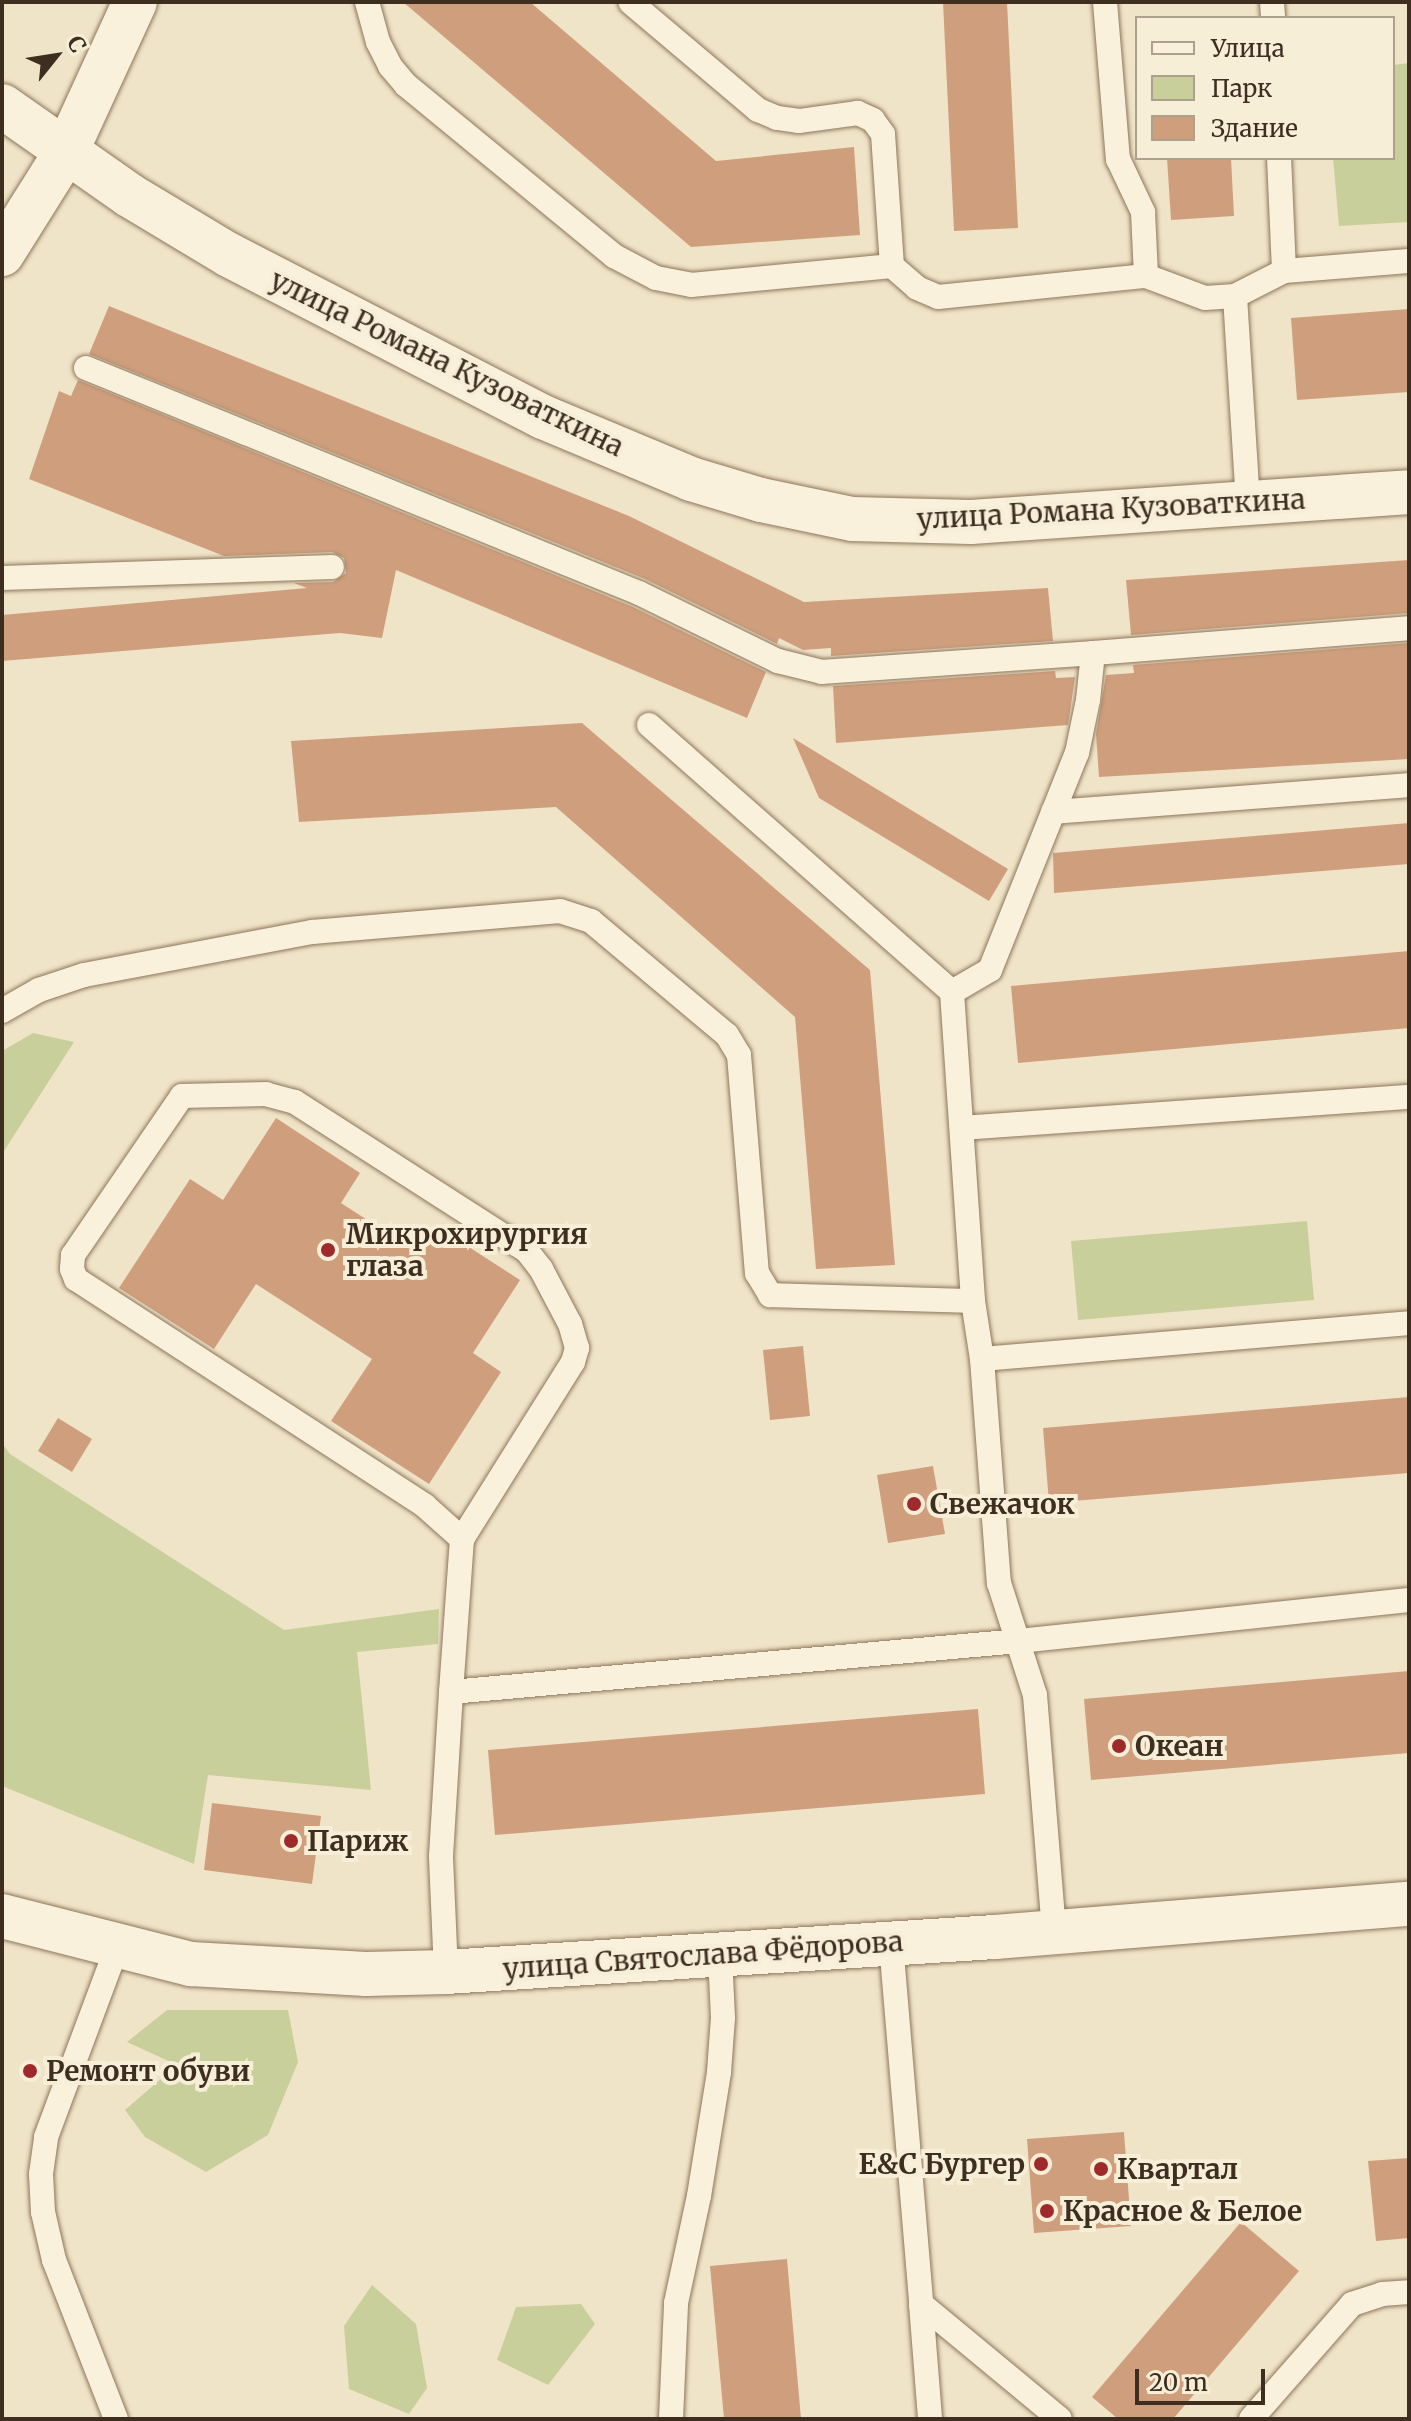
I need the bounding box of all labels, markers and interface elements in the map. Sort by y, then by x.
north arrow [16,16,96,96]
legend [1135,16,1395,160]
text: С [61,31,93,57]
text: Улица [1211,33,1285,64]
text: Парк [1211,73,1272,104]
text: Здание [1211,113,1298,144]
street label: улица Романа Кузоваткина [265,263,629,463]
street label: улица Романа Кузоваткина [916,482,1306,536]
place label: Микрохирургия глаза [346,1217,588,1283]
marker: Микрохирургия глаза [317,1239,339,1261]
place label: Свежачок [930,1487,1075,1521]
marker: Свежачок [905,1495,923,1513]
place label: Океан [1135,1729,1224,1763]
marker: Океан [1110,1737,1128,1755]
place label: Париж [307,1824,409,1858]
marker: Париж [282,1832,300,1850]
street label: улица Святослава Фёдорова [502,1924,904,1986]
place label: Ремонт обуви [46,2054,250,2088]
marker: Ремонт обуви [21,2062,39,2080]
place label: Е&С Бургер [858,2147,1025,2181]
place label: Квартал [1117,2152,1238,2186]
marker: Е&С Бургер [1032,2155,1050,2173]
marker: Квартал [1092,2160,1110,2178]
place label: Красное & Белое [1063,2194,1302,2228]
marker: Красное & Белое [1038,2202,1056,2220]
scale bar [1139,2353,1269,2403]
text: 20 m [1149,2367,1208,2398]

